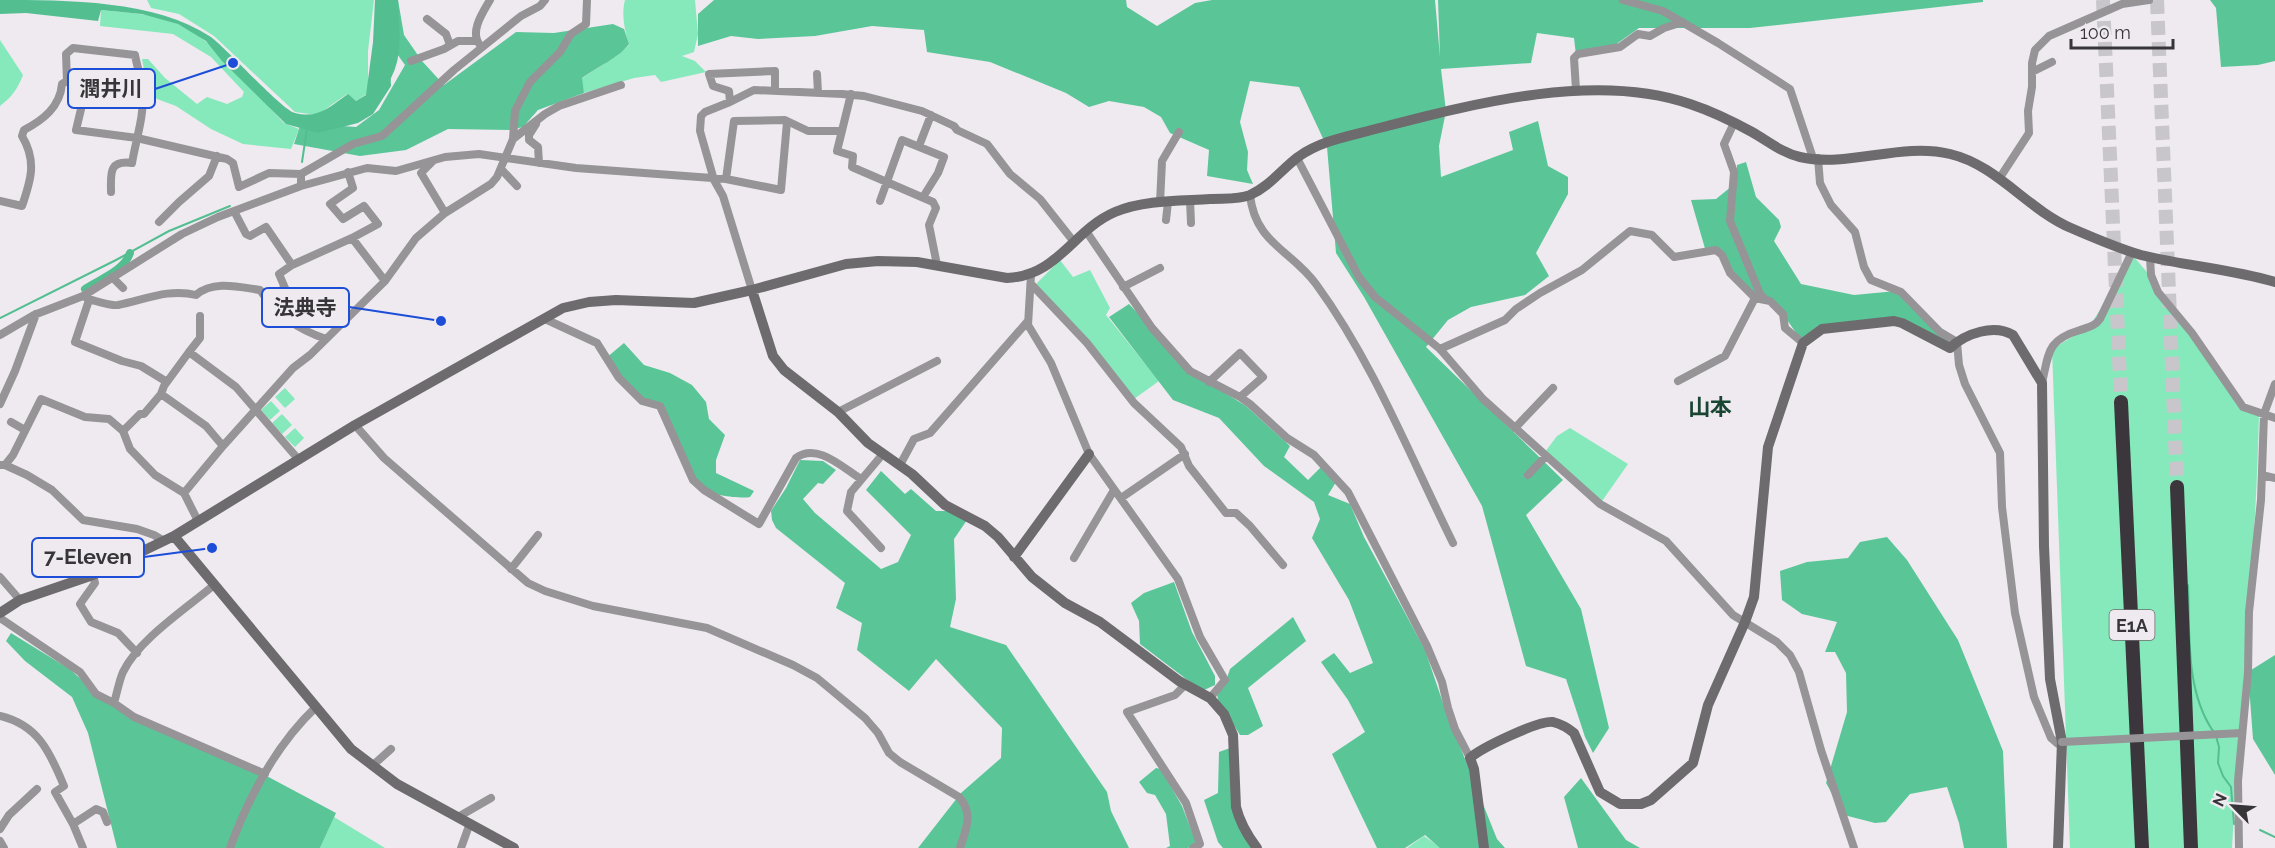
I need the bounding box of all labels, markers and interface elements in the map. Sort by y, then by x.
scale bar [2071,12,2173,50]
text: 100 m [2080,22,2131,43]
callout: 潤井川 [68,69,155,108]
text: 潤井川 [80,76,143,101]
callout: 法典寺 [262,288,349,327]
text: 法典寺 [274,295,337,320]
district label: 山本 [1688,394,1732,420]
callout: 7-Eleven [32,538,144,577]
text: 7-Eleven [44,544,132,569]
road number: E1A [2110,610,2154,640]
north arrow [2203,776,2263,836]
text: N [2209,790,2231,809]

